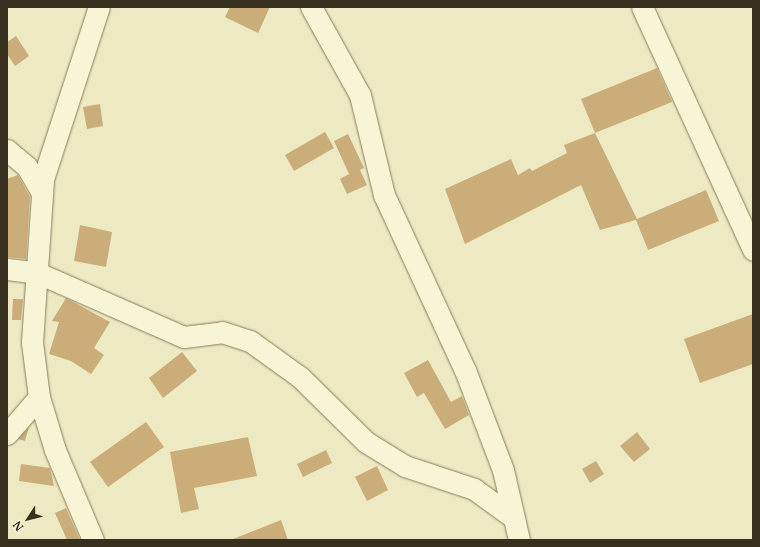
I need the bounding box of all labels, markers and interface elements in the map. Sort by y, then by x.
north arrow [8,499,48,539]
text: N [10,518,27,534]

